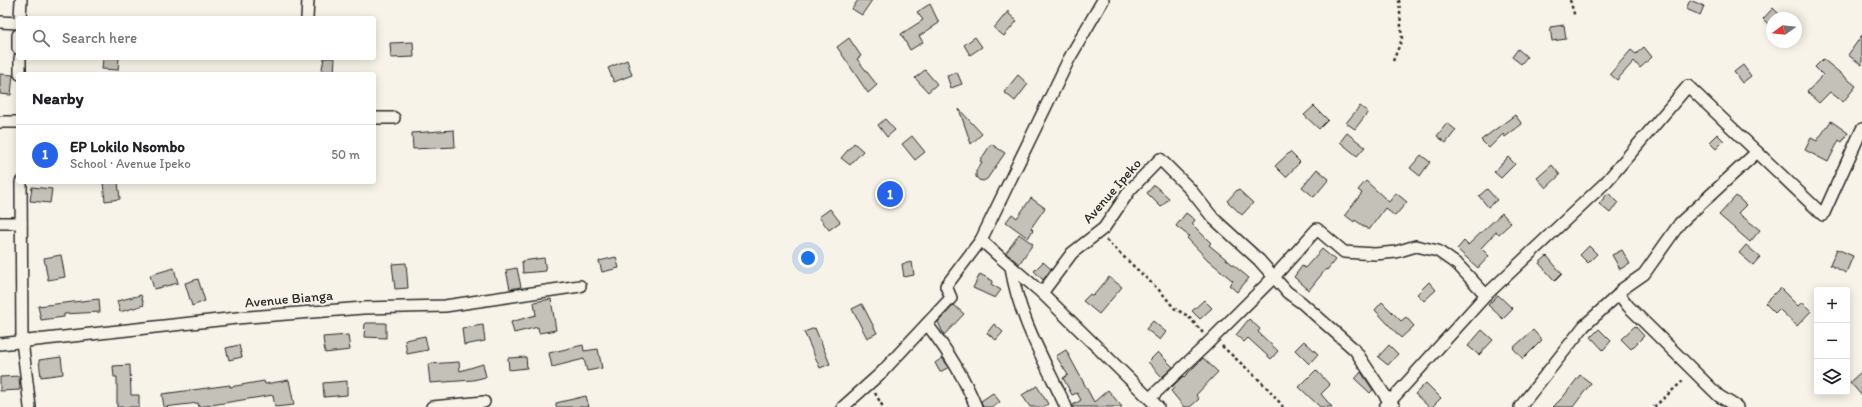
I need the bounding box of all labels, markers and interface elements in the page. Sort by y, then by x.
north arrow [1766,12,1802,48]
search box [16,16,376,60]
icon: search [30,27,52,49]
text: Search here [62,29,137,47]
text: Nearby [32,88,84,108]
text: EP Lokilo Nsombo [70,138,185,156]
text: 1 [42,147,48,162]
text: 50 m [331,147,360,162]
street label: Avenue Ipeko [1079,155,1145,227]
text: School · Avenue Ipeko [70,156,191,171]
pin: 1 [877,179,903,209]
your location [798,248,818,268]
street label: Avenue Bianga [244,287,335,311]
map controls [1814,287,1850,395]
button: + [1814,287,1850,323]
button: − [1814,323,1850,359]
button: layers [1814,359,1850,395]

